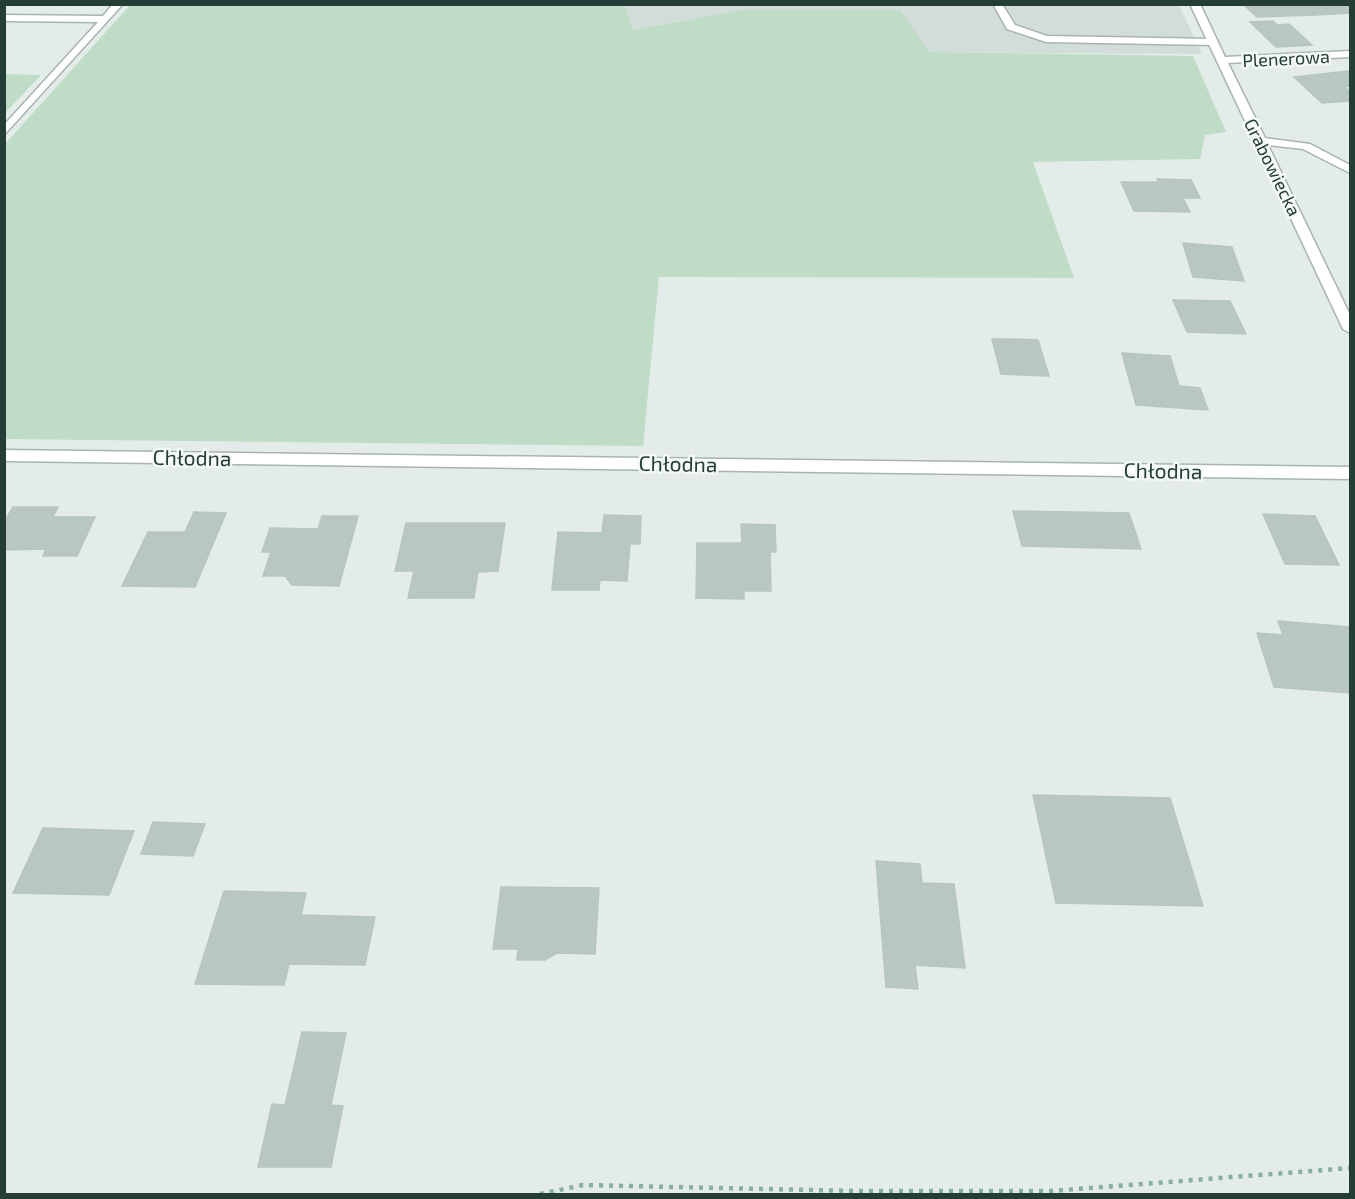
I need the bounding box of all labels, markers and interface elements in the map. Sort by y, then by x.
street label: Plenerowa [1242,45,1330,71]
street label: Grabowiecka [1240,115,1306,219]
street label: Chłodna [152,444,232,470]
street label: Chłodna [638,450,718,476]
street label: Chłodna [1123,457,1203,483]

